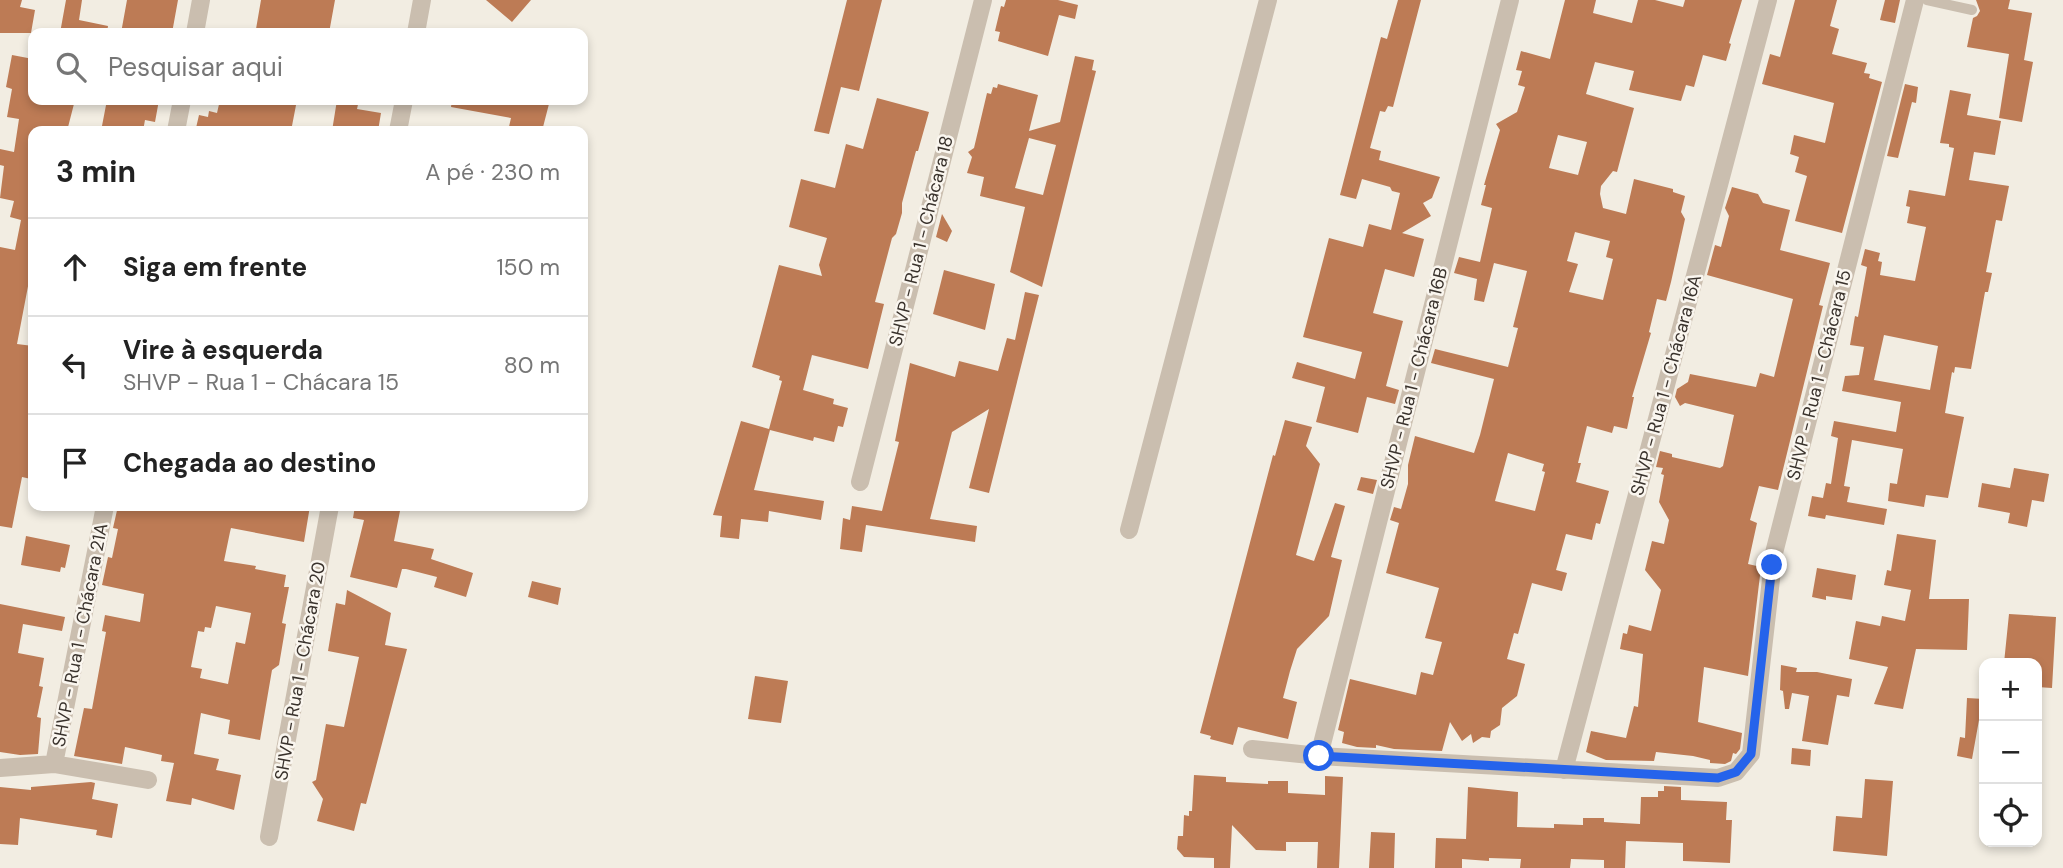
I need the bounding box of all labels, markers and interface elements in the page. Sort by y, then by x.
search box [28,28,588,105]
icon: search [52,48,90,86]
text: Pesquisar aqui [108,50,283,84]
street label: SHVP - Rua 1 - Chácara 18 [883,133,959,349]
text: 3 min [56,152,136,191]
text: A pé · 230 m [425,157,560,187]
icon: ahead [56,248,94,286]
text: Siga em frente [123,250,307,284]
text: 150 m [496,252,560,282]
street label: SHVP - Rua 1 - Chácara 16B [1375,265,1453,491]
street label: SHVP - Rua 1 - Chácara 15 [1781,267,1857,483]
street label: SHVP - Rua 1 - Chácara 16A [1625,272,1707,498]
text: Vire à esquerda [123,333,323,367]
icon: left [56,346,94,384]
text: 80 m [504,350,560,380]
text: SHVP - Rua 1 - Chácara 15 [123,367,399,397]
icon: arrive [56,444,94,482]
text: Chegada ao destino [123,446,376,480]
street label: SHVP - Rua 1 - Chácara 21A [47,521,113,749]
route end [1756,549,1787,580]
street label: SHVP - Rua 1 - Chácara 20 [269,560,331,782]
map controls [1979,658,2042,847]
button: + [1979,658,2042,721]
button: − [1979,721,2042,784]
route start [1303,740,1334,771]
button: locate [1979,784,2042,847]

